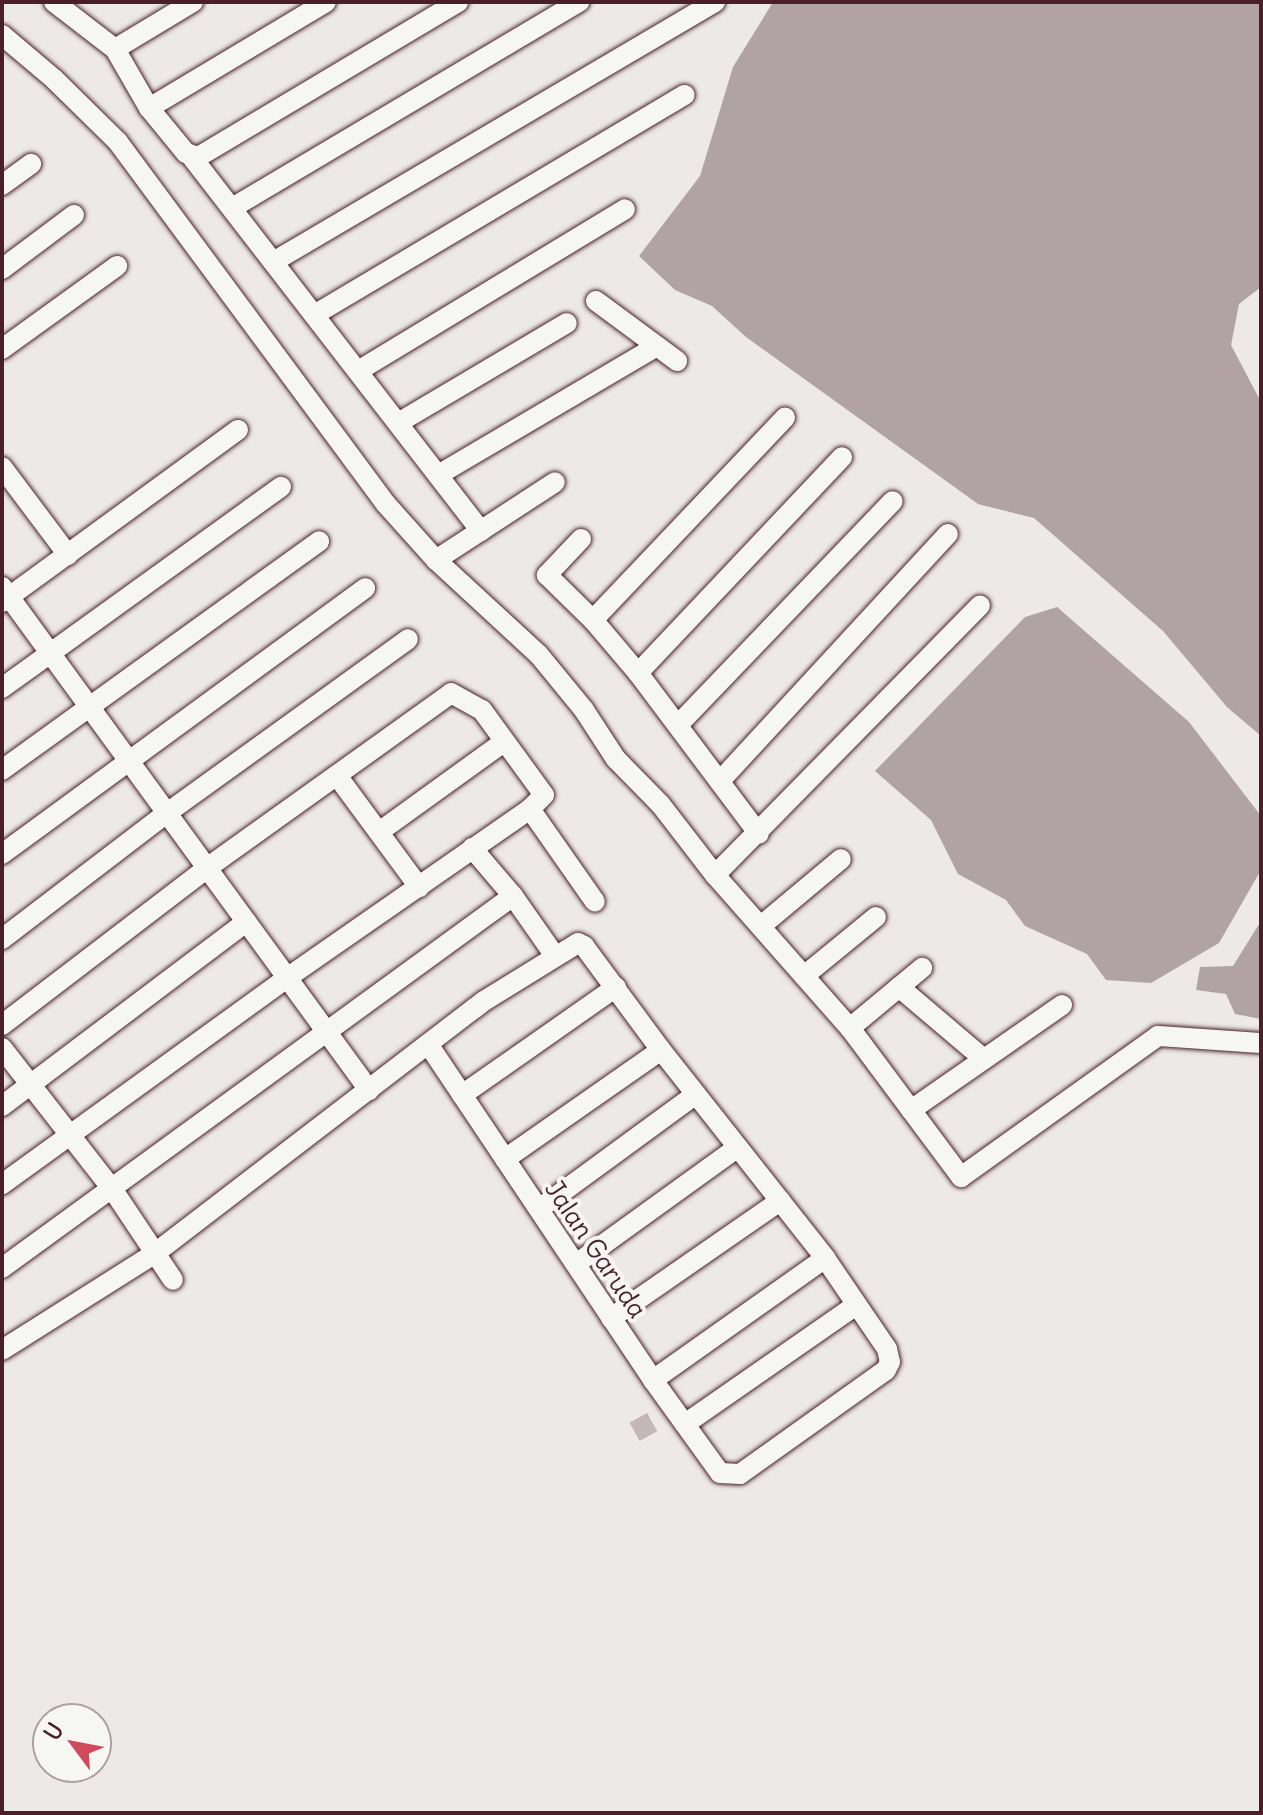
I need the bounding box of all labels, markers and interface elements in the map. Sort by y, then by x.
street label: Jalan Garuda [539,1174,653,1324]
north arrow [32,1703,112,1783]
text: U [37,1718,69,1745]

